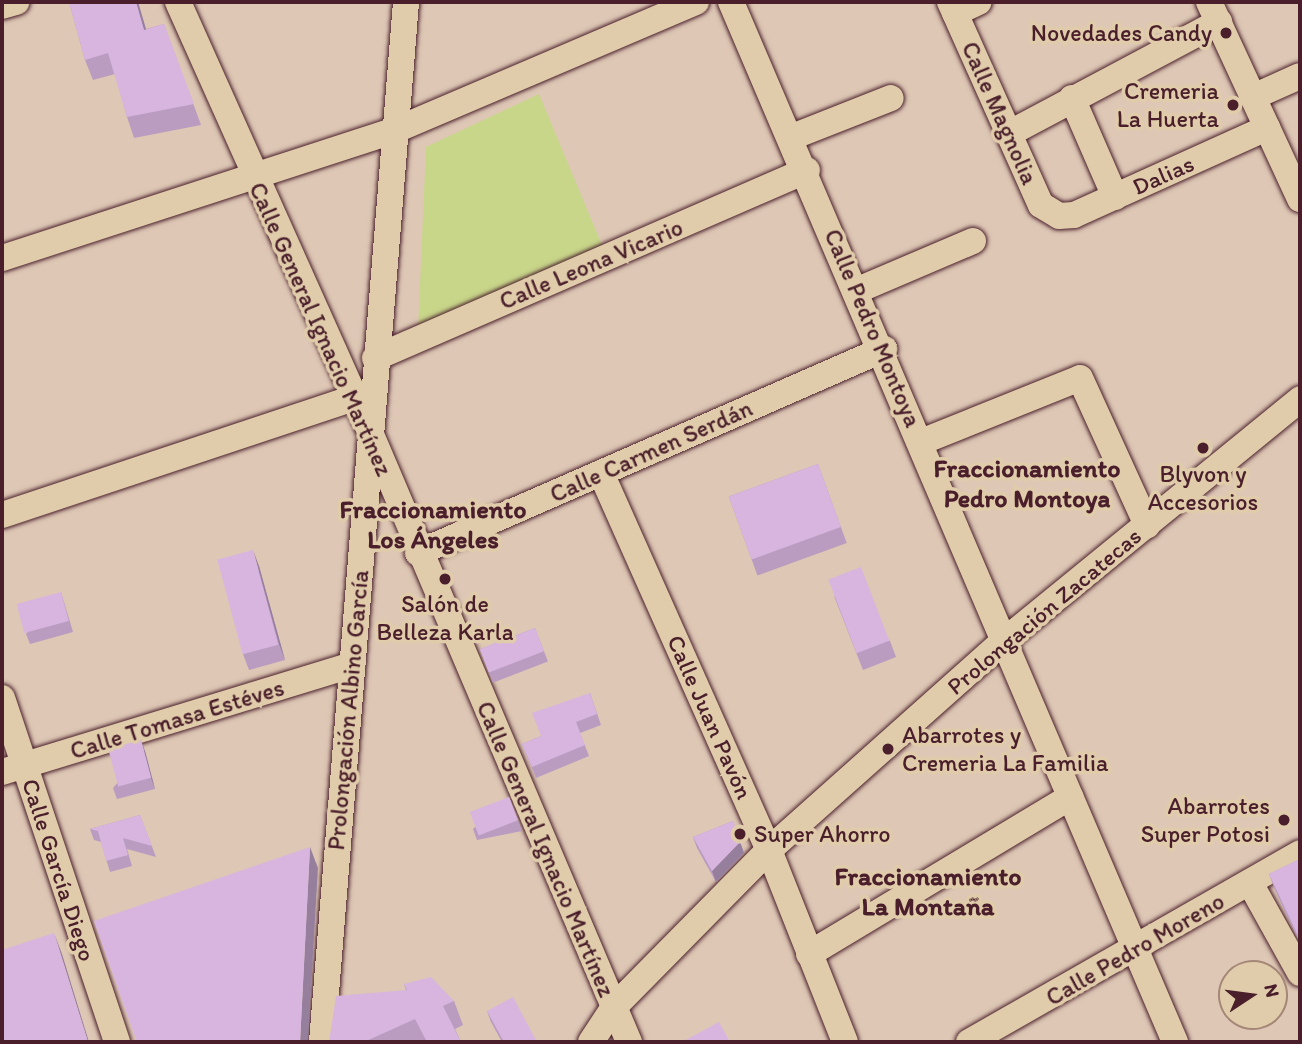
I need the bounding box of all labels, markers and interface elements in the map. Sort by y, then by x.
place label: Novedades Candy [1029,19,1212,47]
marker: Novedades Candy [1218,25,1234,41]
street label: Calle Magnolia [956,38,1044,188]
place label: Cremeria La Huerta [1117,77,1219,133]
marker: Cremeria La Huerta [1225,97,1241,113]
street label: Dalias [1128,149,1198,201]
street label: Calle General Ignacio Martínez [243,178,399,480]
street label: Calle Leona Vicario [495,212,687,316]
street label: Calle Pedro Montoya [818,225,928,431]
street label: Calle Carmen Serdán [545,393,757,509]
marker: Blyvon y Accesorios [1195,440,1211,456]
district label: Fraccionamiento Pedro Montoya [933,453,1121,514]
place label: Blyvon y Accesorios [1148,460,1258,516]
district label: Fraccionamiento Los Ángeles [339,494,527,556]
street label: Prolongación Zacatecas [941,521,1147,701]
street label: Prolongación Albino García [321,569,375,851]
marker: Salón de Belleza Karla [437,571,453,587]
place label: Salón de Belleza Karla [377,590,513,646]
street label: Calle Juan Pavón [661,631,759,803]
street label: Calle Tomasa Estéves [68,673,286,765]
street label: Calle General Ignacio Martínez [470,697,622,1001]
place label: Abarrotes y Cremeria La Familia [902,721,1108,777]
marker: Abarrotes y Cremeria La Familia [880,741,896,757]
street label: Calle García Diego [16,776,102,964]
place label: Abarrotes Super Potosi [1142,792,1270,848]
marker: Abarrotes Super Potosi [1276,812,1292,828]
place label: Super Ahorro [754,820,891,848]
marker: Super Ahorro [732,826,748,842]
district label: Fraccionamiento La Montaña [834,861,1022,922]
street label: Calle Pedro Moreno [1041,887,1229,1011]
north arrow [1218,960,1288,1030]
text: N [1259,982,1285,999]

